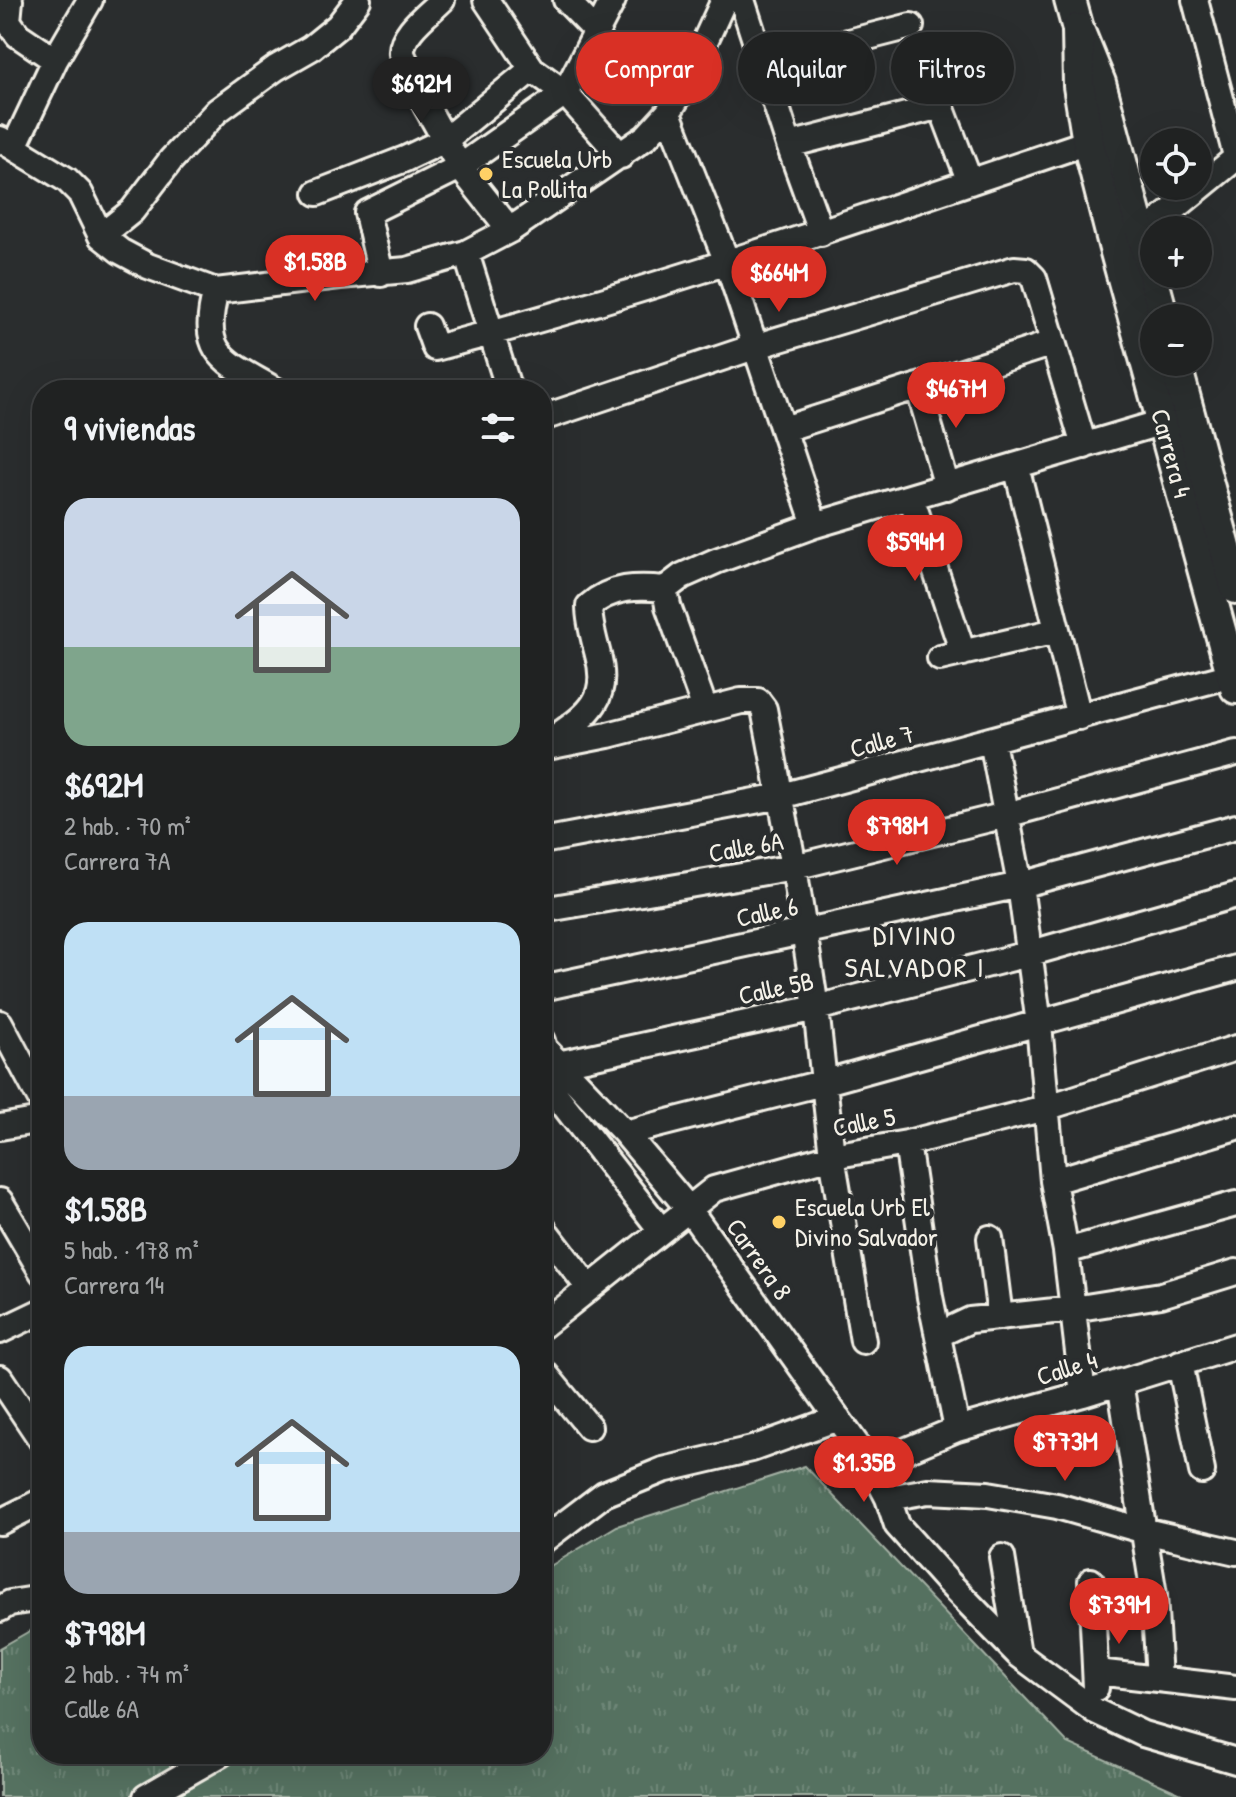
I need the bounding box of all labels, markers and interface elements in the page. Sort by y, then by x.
chip: Comprar [576,32,722,104]
chip: Alquilar [738,32,875,104]
chip: Filtros [891,32,1014,104]
pin: $692M [365,57,477,125]
text: $692M [391,65,451,100]
map controls [1140,128,1212,376]
button: locate [1140,128,1212,200]
place label: Escuela Urb La Pollita [502,141,612,206]
marker: Escuela Urb La Pollita [477,165,495,183]
button: + [1140,216,1212,288]
pin: $1.58B [250,235,380,303]
text: $1.58B [283,243,347,278]
pin: $664M [723,246,835,314]
text: $664M [749,254,809,289]
button: − [1140,304,1212,376]
pin: $467M [900,362,1012,430]
text: $467M [925,370,987,405]
text: 9 viviendas [64,405,195,451]
street label: Carrera 4 [1143,405,1201,502]
icon: filters [476,406,520,450]
pin: $594M [859,515,971,583]
text: $594M [886,523,944,558]
icon: home [220,550,364,694]
street label: Calle 7 [846,715,918,766]
text: $692M [64,762,143,808]
pin: $798M [841,799,953,867]
text: $798M [866,807,928,842]
text: 2 hab. · 70 m² [64,808,191,843]
street label: Calle 6A [706,823,786,870]
text: Carrera 7A [64,843,171,878]
street label: Calle 6 [733,888,801,935]
district label: DIVINO SALVADOR I [845,916,985,986]
street label: Calle 5B [735,962,817,1013]
icon: home [220,974,364,1118]
street label: Calle 5 [830,1098,898,1145]
text: $1.58B [64,1186,147,1232]
place label: Escuela Urb El Divino Salvador [795,1189,938,1254]
street label: Carrera 8 [719,1211,800,1307]
marker: Escuela Urb El Divino Salvador [770,1213,788,1231]
text: 5 hab. · 178 m² [64,1232,199,1267]
text: Carrera 14 [64,1267,164,1302]
street label: Calle 4 [1032,1342,1101,1393]
icon: home [220,1398,364,1542]
pin: $773M [1009,1415,1121,1483]
text: $773M [1032,1423,1098,1458]
pin: $1.35B [799,1436,929,1504]
text: $1.35B [832,1444,896,1479]
pin: $739M [1063,1578,1175,1646]
text: $739M [1088,1586,1150,1621]
text: $798M [64,1610,146,1656]
text: 2 hab. · 74 m² [64,1656,189,1691]
text: Calle 6A [64,1691,139,1726]

